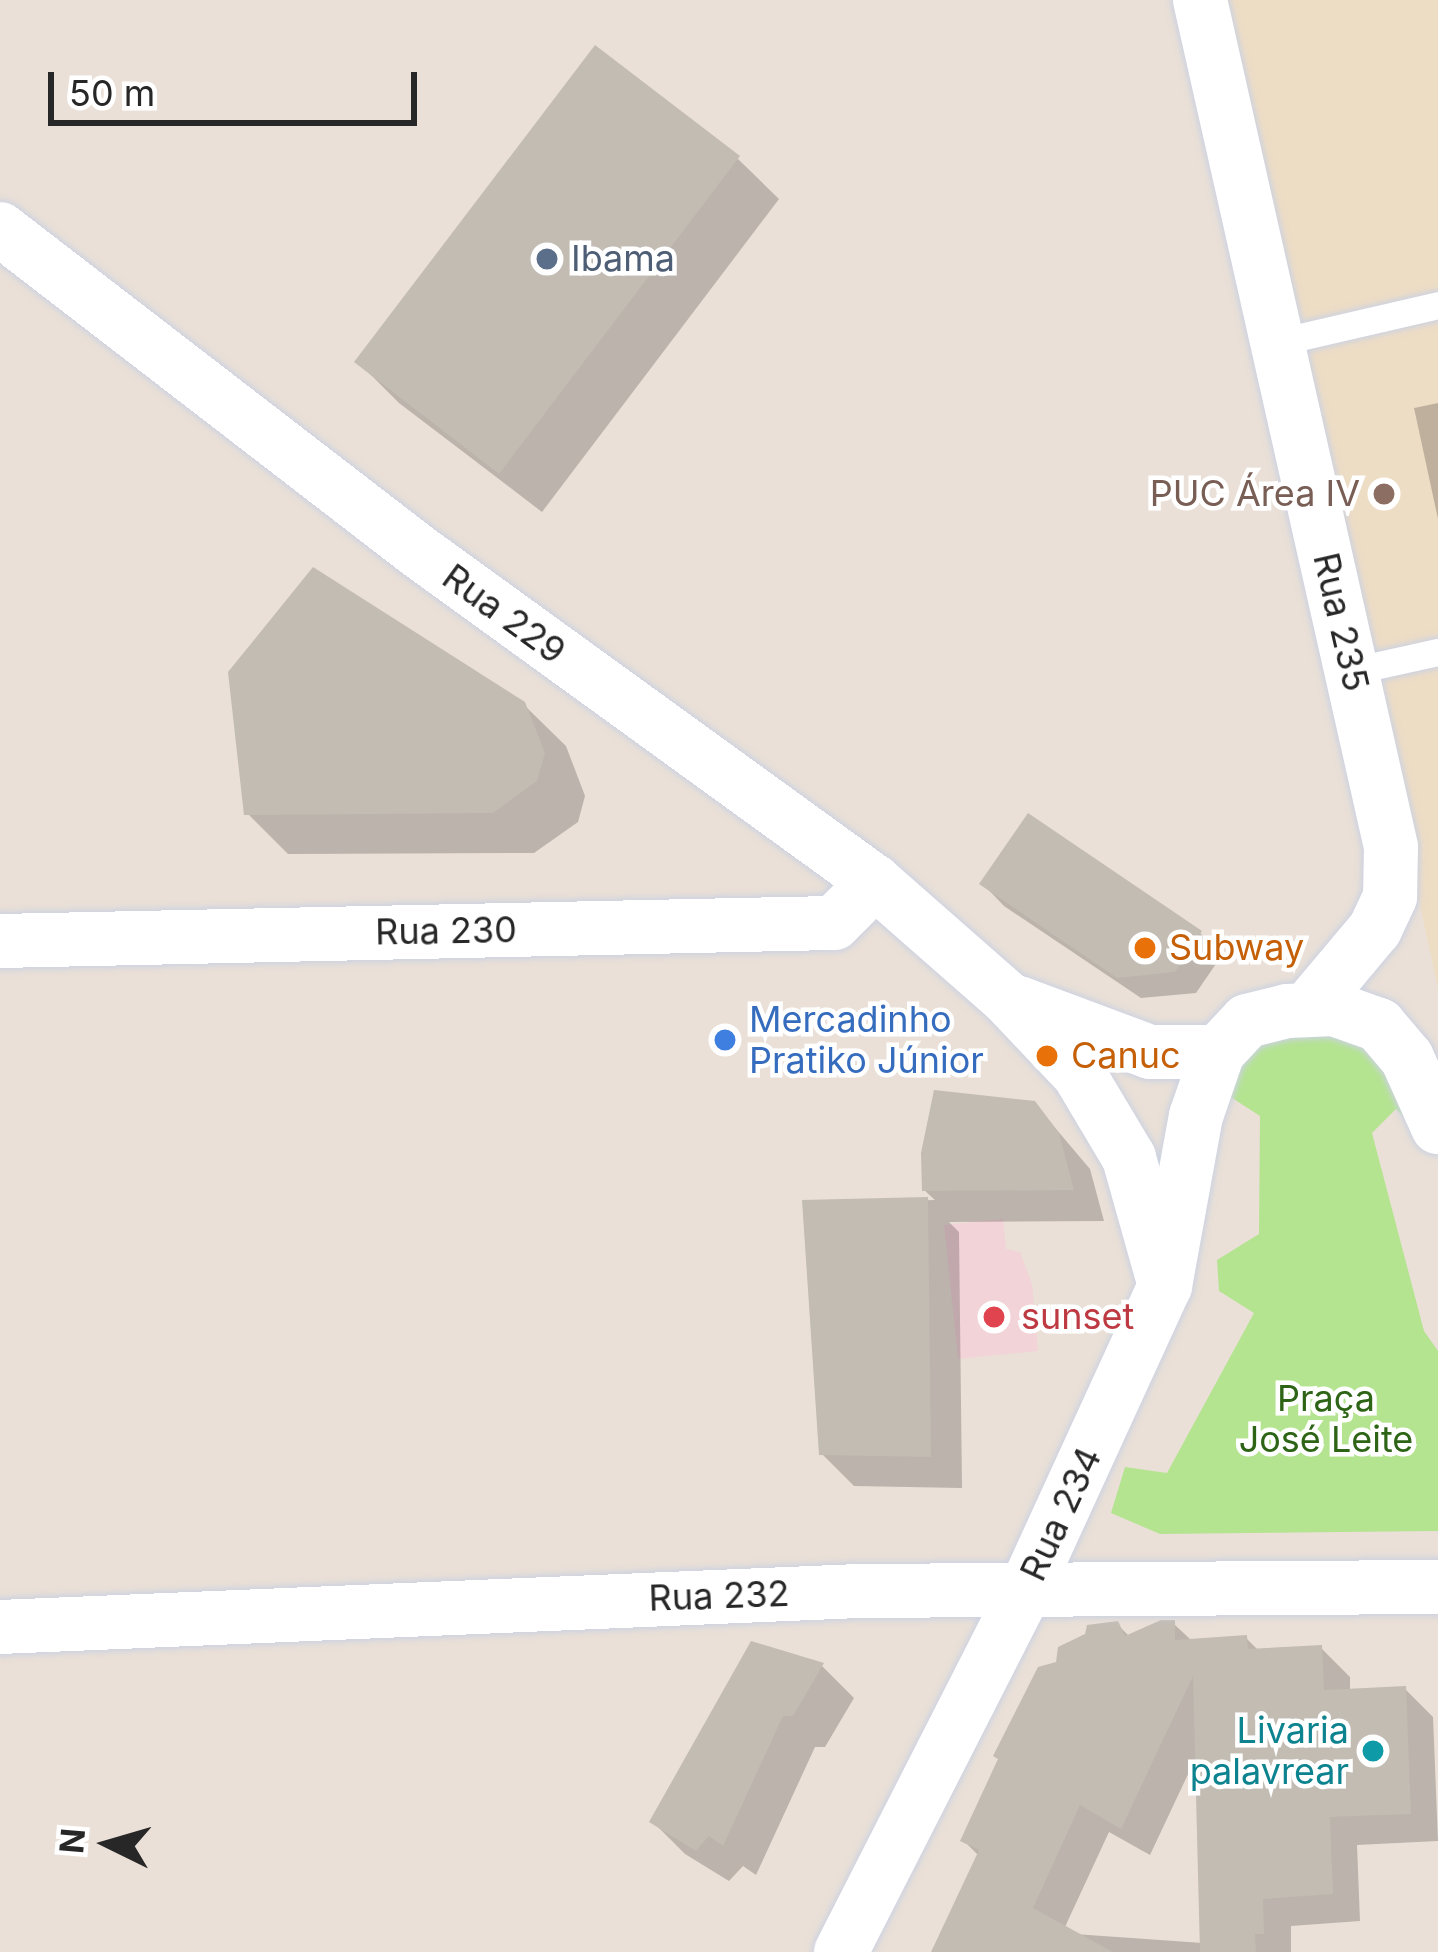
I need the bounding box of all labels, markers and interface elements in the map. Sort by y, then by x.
scale bar [54,48,423,122]
text: 50 m [69,71,155,115]
place label: Ibama [571,237,675,281]
marker: Ibama [534,246,560,272]
place label: PUC Área IV [1150,472,1360,516]
marker: PUC Área IV [1371,481,1397,507]
street label: Rua 235 [1304,549,1378,695]
street label: Rua 229 [434,555,574,673]
street label: Rua 230 [375,908,517,954]
place label: Subway [1169,926,1304,970]
marker: Subway [1132,935,1158,961]
place label: Mercadinho Pratiko Júnior [749,997,984,1082]
marker: Mercadinho Pratiko Júnior [712,1027,738,1053]
place label: Canuc [1071,1034,1181,1078]
marker: Canuc [1034,1043,1060,1069]
place label: sunset [1021,1295,1134,1339]
marker: sunset [978,1301,1010,1333]
park label: Praça José Leite [1239,1376,1413,1461]
street label: Rua 234 [1011,1440,1111,1588]
street label: Rua 232 [648,1572,790,1620]
place label: Livaria palavrear [1190,1708,1349,1793]
marker: Livaria palavrear [1360,1738,1386,1764]
north arrow [48,1784,168,1904]
text: N [51,1827,93,1855]

